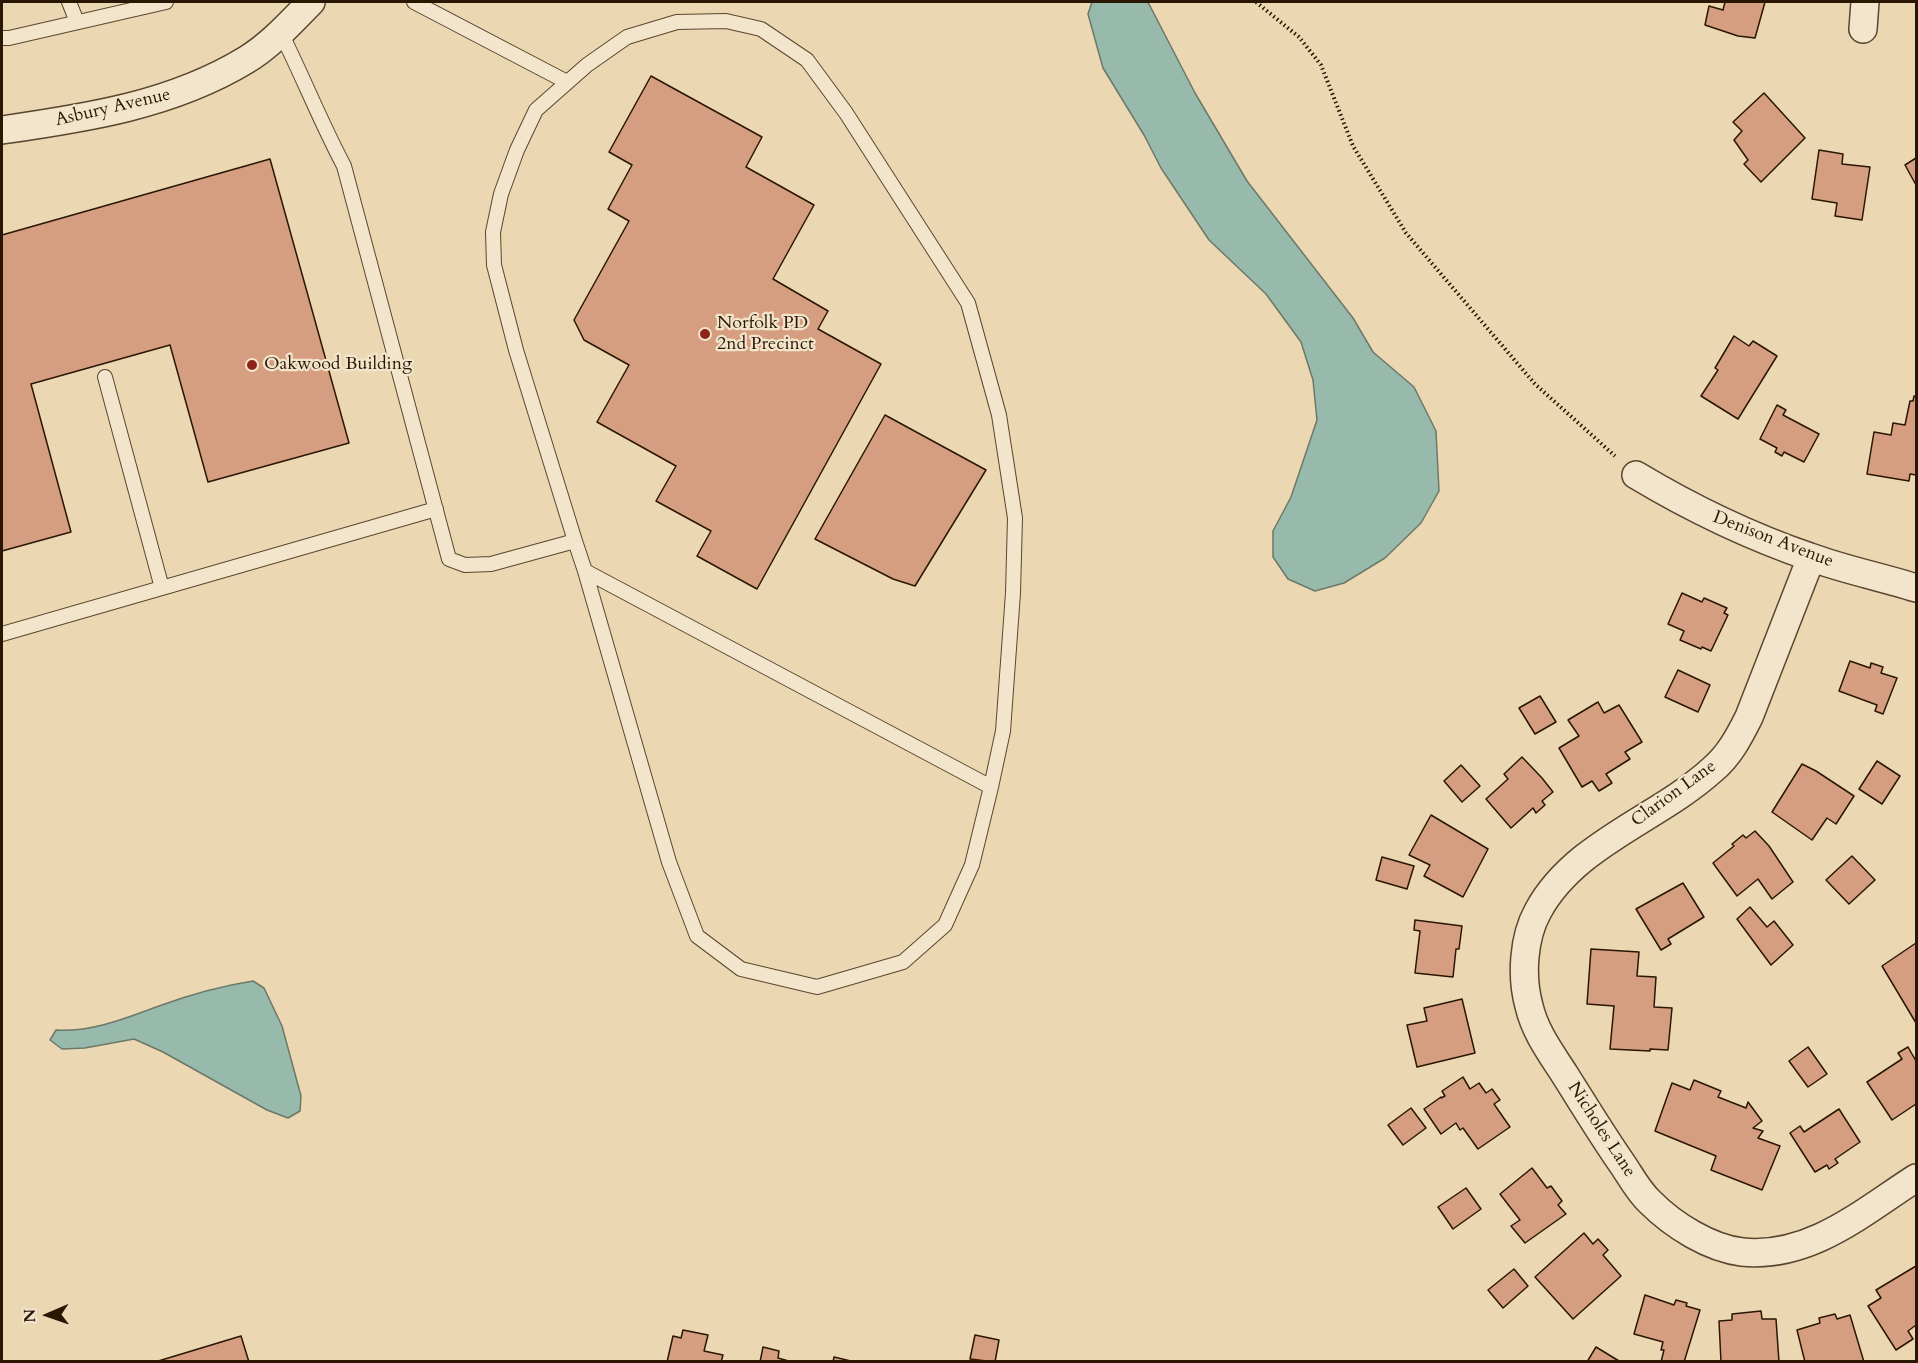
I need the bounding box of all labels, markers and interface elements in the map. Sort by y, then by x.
street label: Asbury Avenue [53,84,173,132]
place label: Norfolk PD 2nd Precinct [717,313,814,356]
marker: Norfolk PD 2nd Precinct [698,327,712,341]
place label: Oakwood Building [264,354,412,376]
marker: Oakwood Building [245,358,259,372]
street label: Denison Avenue [1710,507,1836,573]
street label: Clarion Lane [1627,756,1721,832]
street label: Nicholes Lane [1562,1078,1640,1182]
north arrow [18,1285,78,1345]
text: N [19,1308,41,1323]

